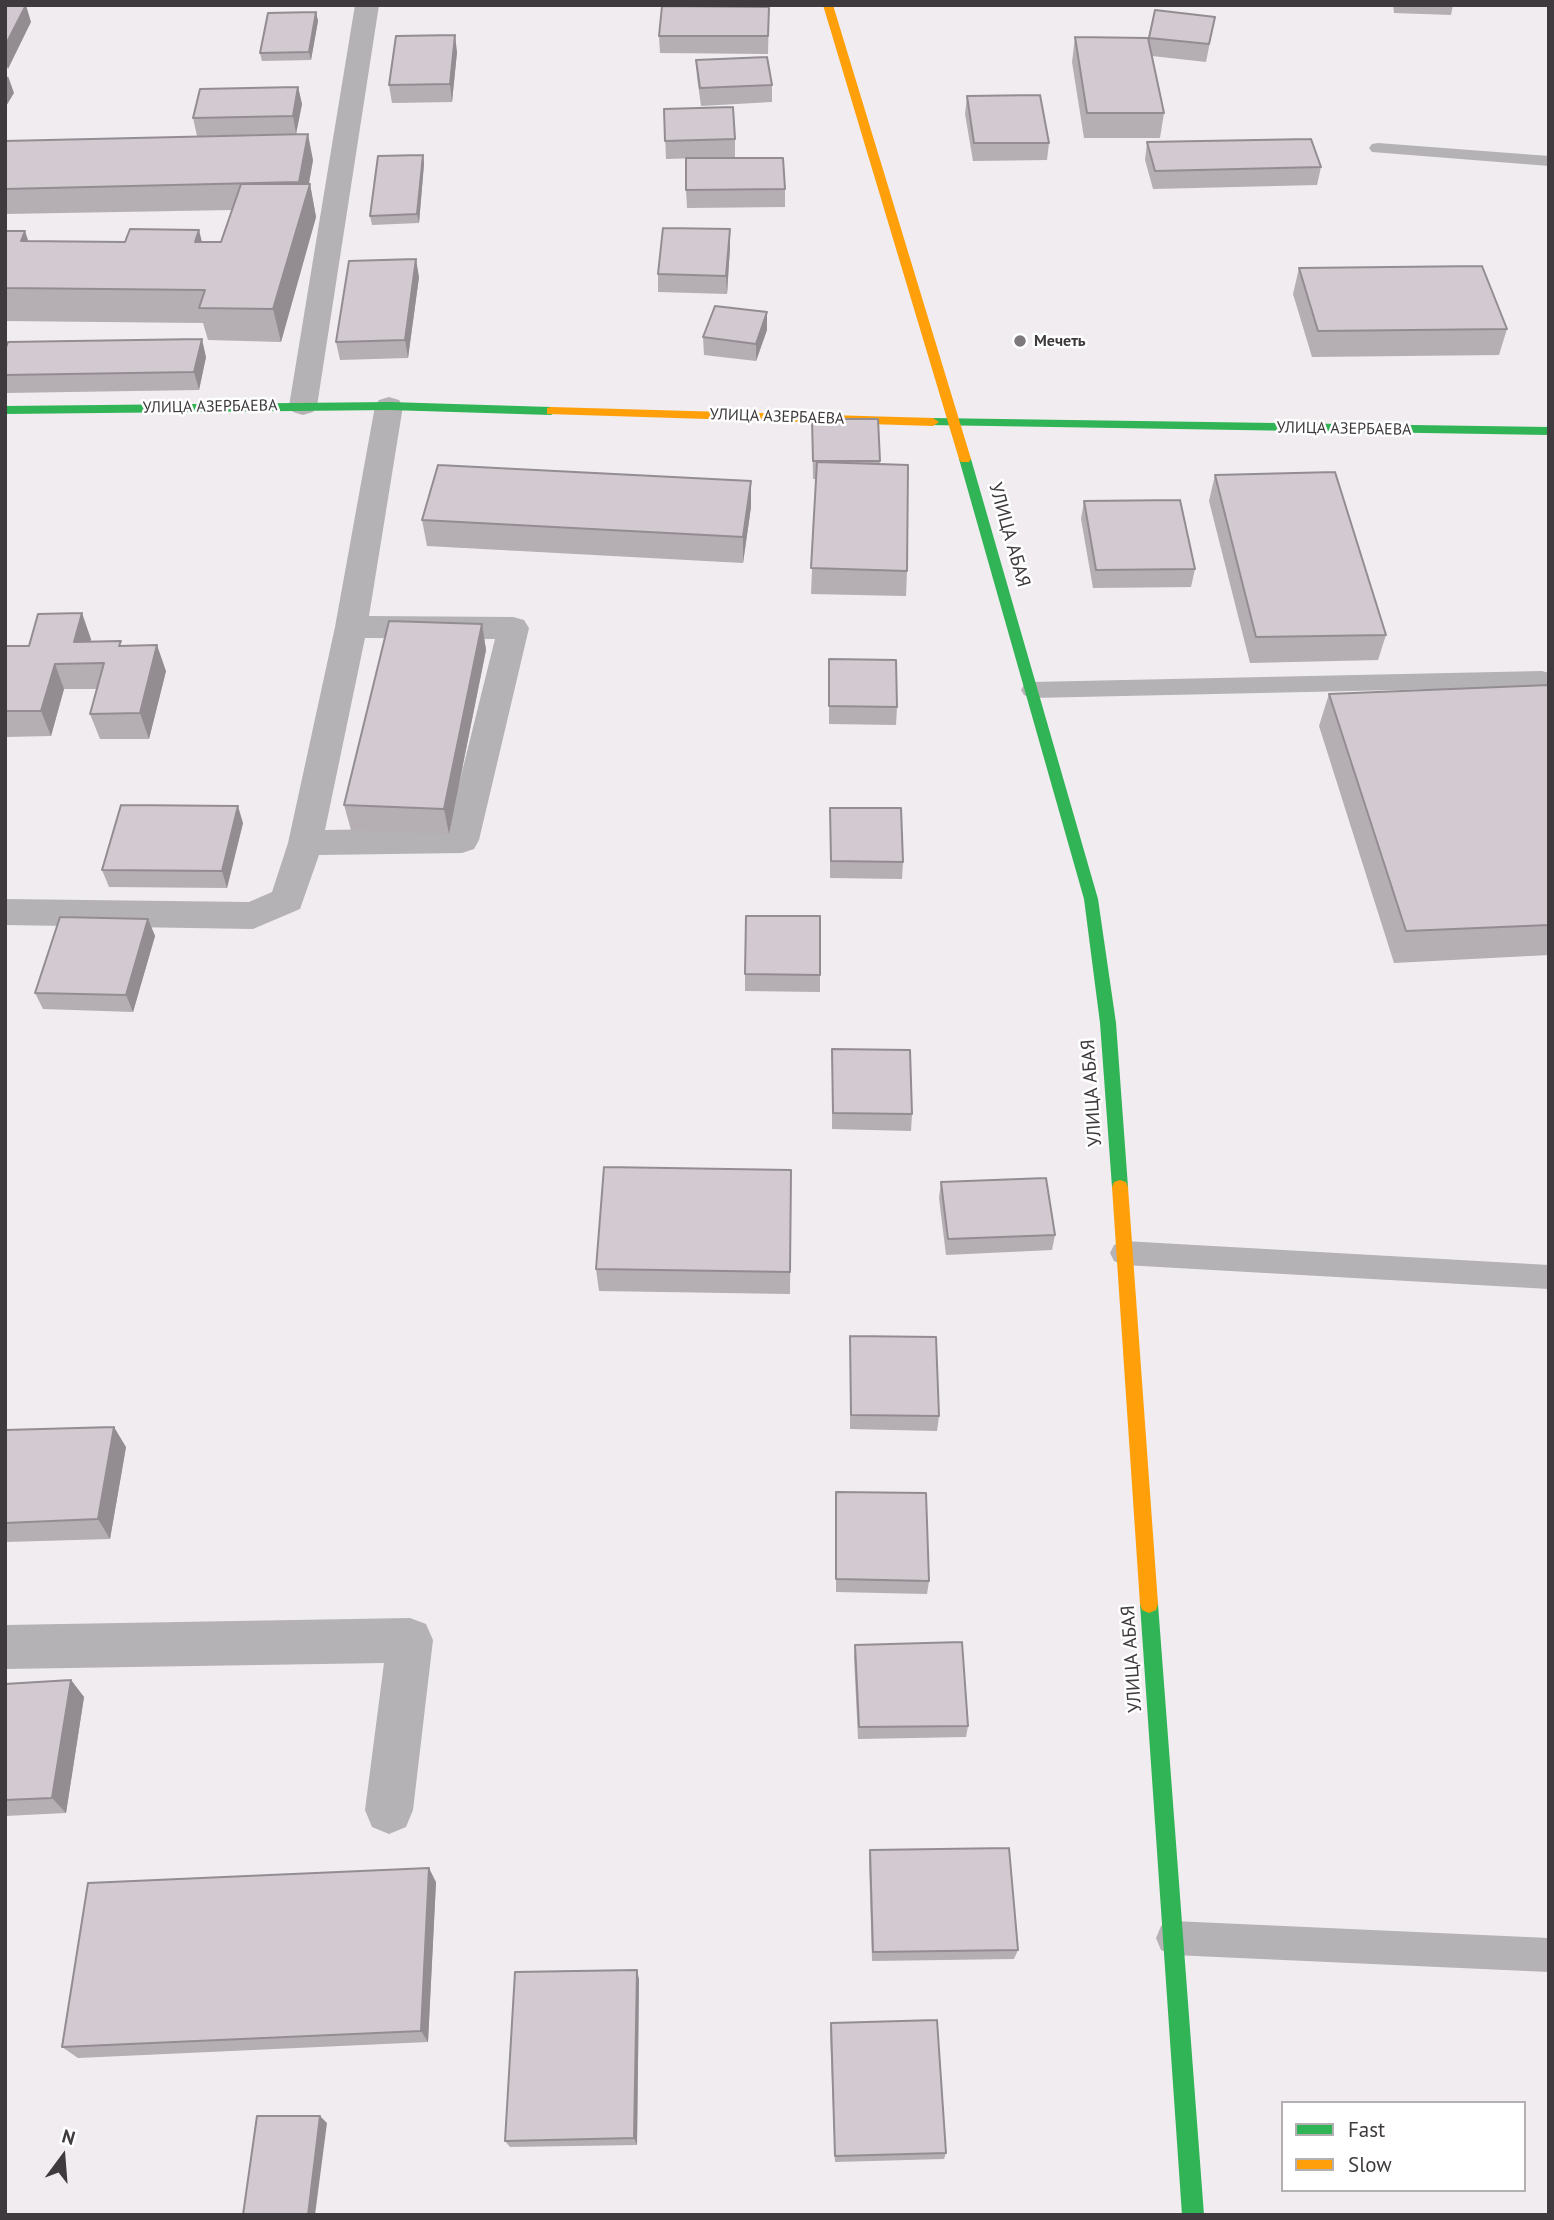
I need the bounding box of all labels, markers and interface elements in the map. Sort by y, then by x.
place label: Мечеть [1034,331,1086,351]
marker: Мечеть [1012,333,1028,349]
street label: УЛИЦА АЗЕРБАЕВА [142,396,278,418]
street label: УЛИЦА АЗЕРБАЕВА [709,405,845,429]
street label: УЛИЦА АЗЕРБАЕВА [1276,418,1412,440]
street label: УЛИЦА АБАЯ [983,480,1035,590]
street label: УЛИЦА АБАЯ [1077,1039,1107,1147]
street label: УЛИЦА АБАЯ [1117,1605,1147,1713]
legend [1281,2101,1526,2192]
text: Fast [1348,2116,1385,2143]
north arrow [28,2122,98,2192]
text: N [59,2124,78,2150]
text: Slow [1348,2151,1392,2178]

